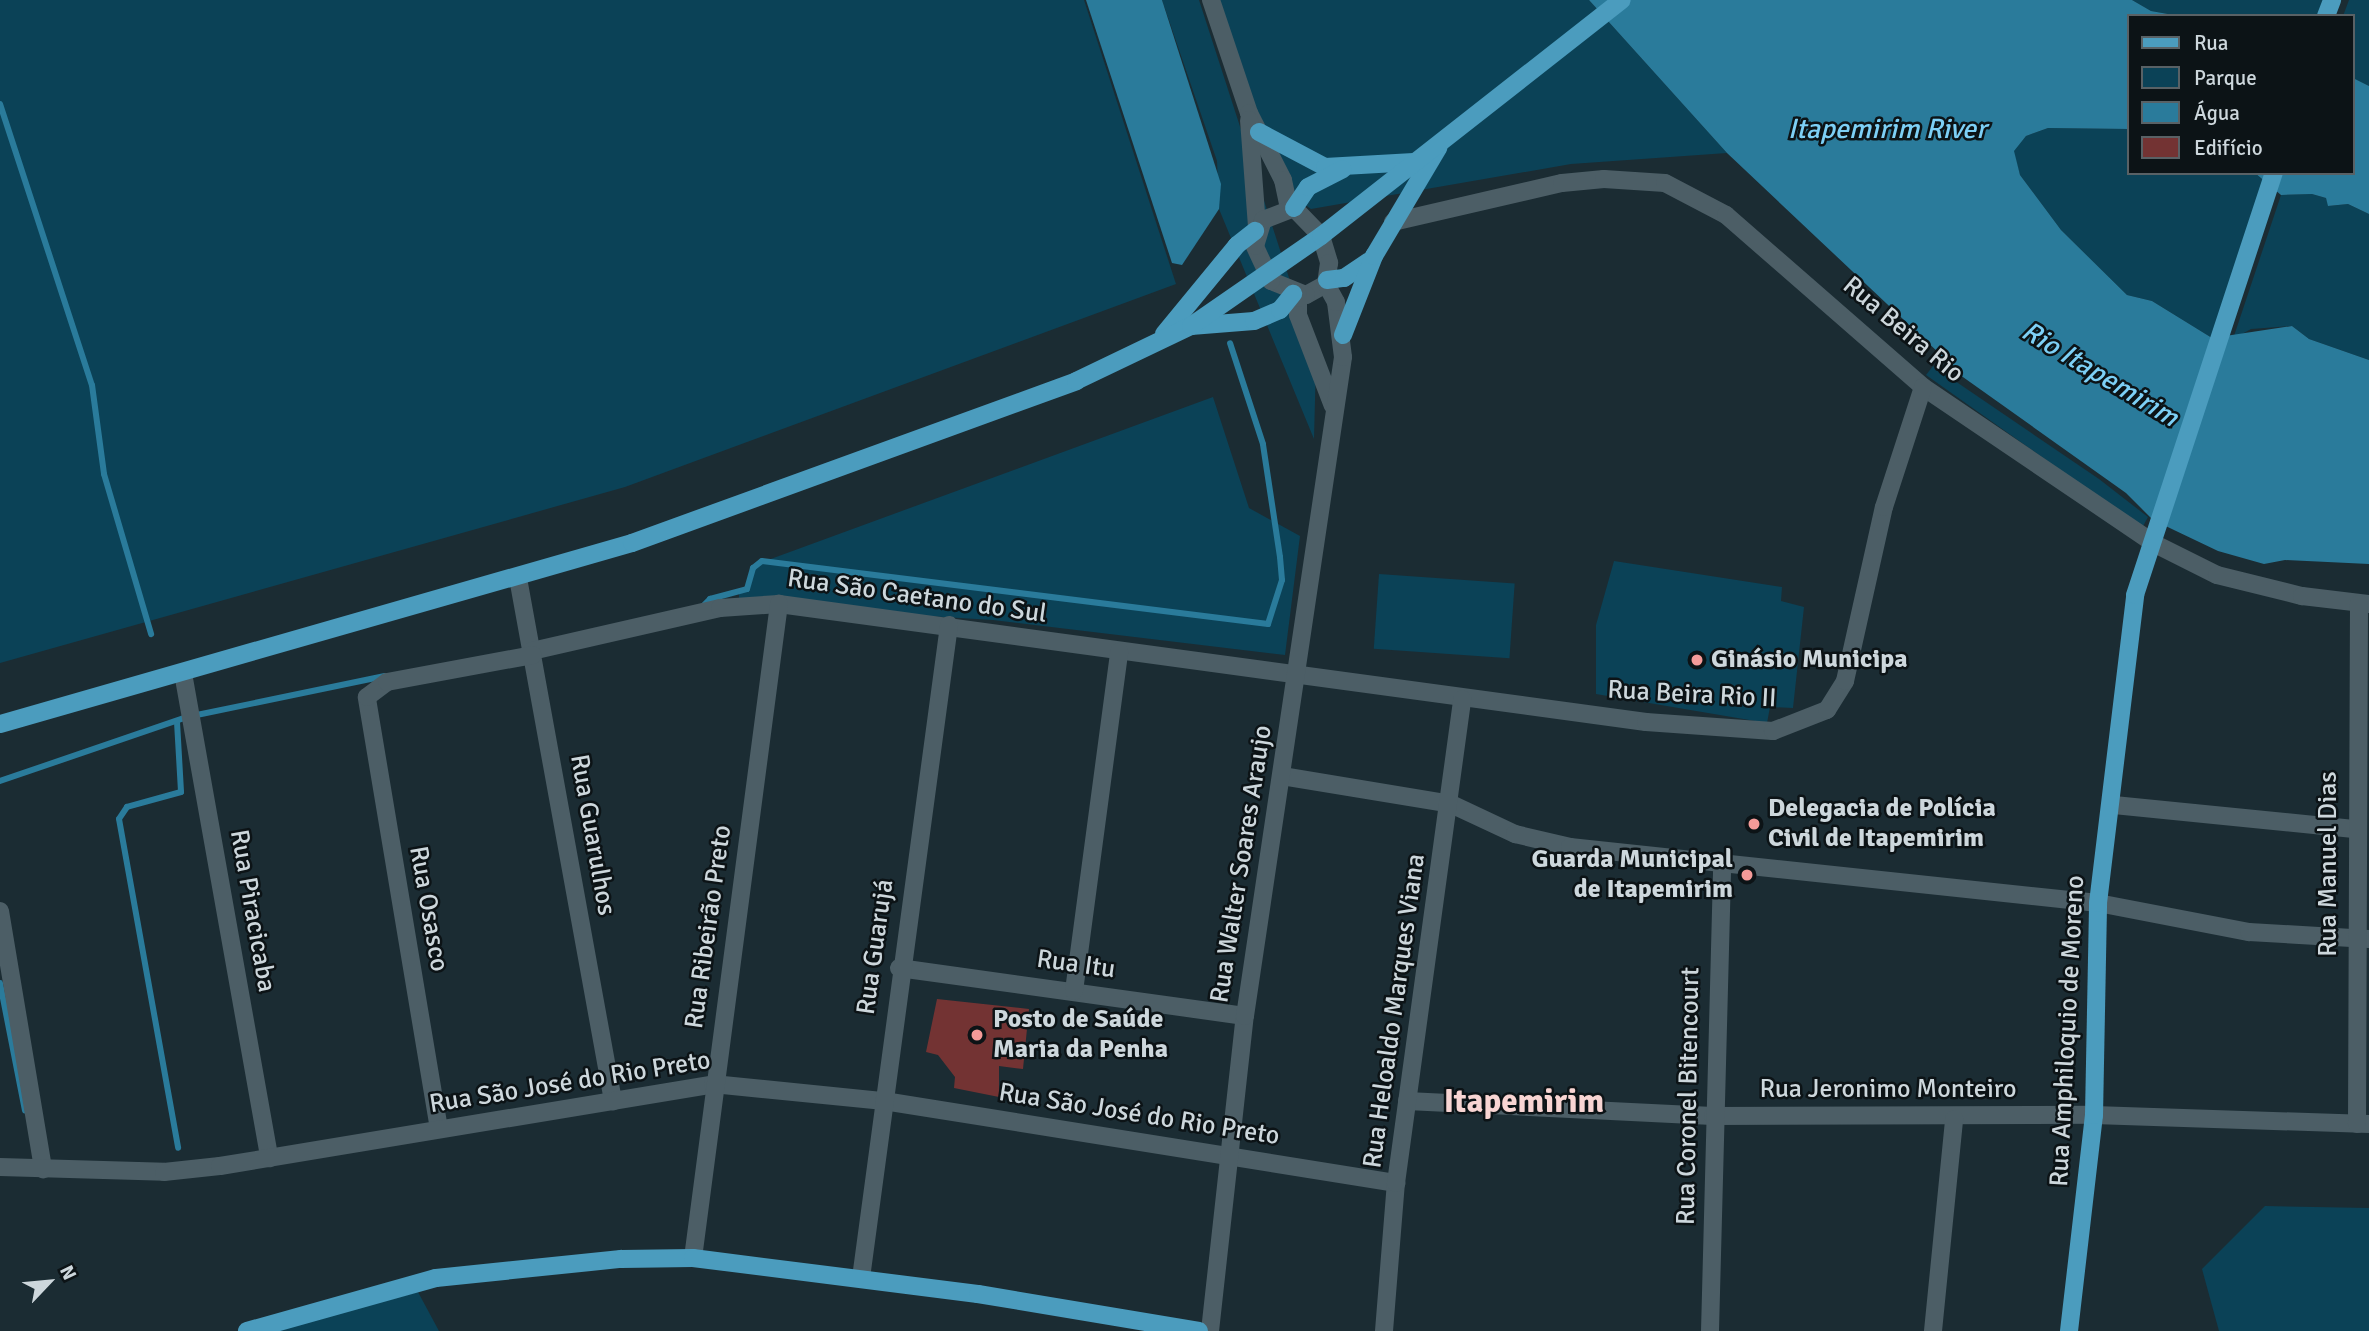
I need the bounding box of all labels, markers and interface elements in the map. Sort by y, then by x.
legend [2128,14,2355,175]
text: Rua [2194,30,2228,56]
text: Parque [2194,65,2257,91]
text: Água [2194,100,2240,126]
water label: Itapemirim River [1788,112,1986,146]
text: Edifício [2194,135,2263,161]
street label: Rua Beira Rio [1836,270,1970,390]
water label: Rio Itapemirim [2016,314,2184,434]
street label: Rua São Caetano do Sul [785,563,1049,631]
place label: Ginásio Municipa [1711,644,1908,676]
marker: Ginásio Municipa [1689,652,1705,668]
street label: Rua Beira Rio II [1607,675,1777,715]
street label: Rua Walter Soares Araujo [1205,723,1279,1005]
street label: Rua Guarulhos [563,752,621,918]
street label: Rua Manuel Dias [2313,771,2345,957]
place label: Delegacia de Polícia Civil de Itapemirim [1768,793,1996,854]
marker: Delegacia de Polícia Civil de Itapemirim [1746,816,1762,832]
street label: Rua Ribeirão Preto [679,823,739,1031]
street label: Rua Piracicaba [222,827,282,995]
street label: Rua Osasco [402,844,454,974]
place label: Guarda Municipal de Itapemirim [1532,844,1733,906]
street label: Rua Heloaldo Marques Viana [1357,852,1433,1170]
marker: Guarda Municipal de Itapemirim [1739,867,1755,883]
street label: Rua Amphiloquio de Moreno [2044,875,2092,1187]
street label: Rua Guarujá [851,877,901,1017]
street label: Rua Itu [1035,944,1117,986]
street label: Rua Coronel Bitencourt [1671,967,1707,1225]
place label: Posto de Saúde Maria da Penha [993,1004,1168,1066]
marker: Posto de Saúde Maria da Penha [967,1025,987,1045]
street label: Rua São José do Rio Preto [427,1045,713,1121]
street label: Rua Jeronimo Monteiro [1760,1074,2016,1106]
street label: Rua São José do Rio Preto [996,1077,1282,1153]
district label: Itapemirim [1444,1082,1604,1122]
north arrow [14,1247,84,1317]
text: N [54,1262,82,1284]

